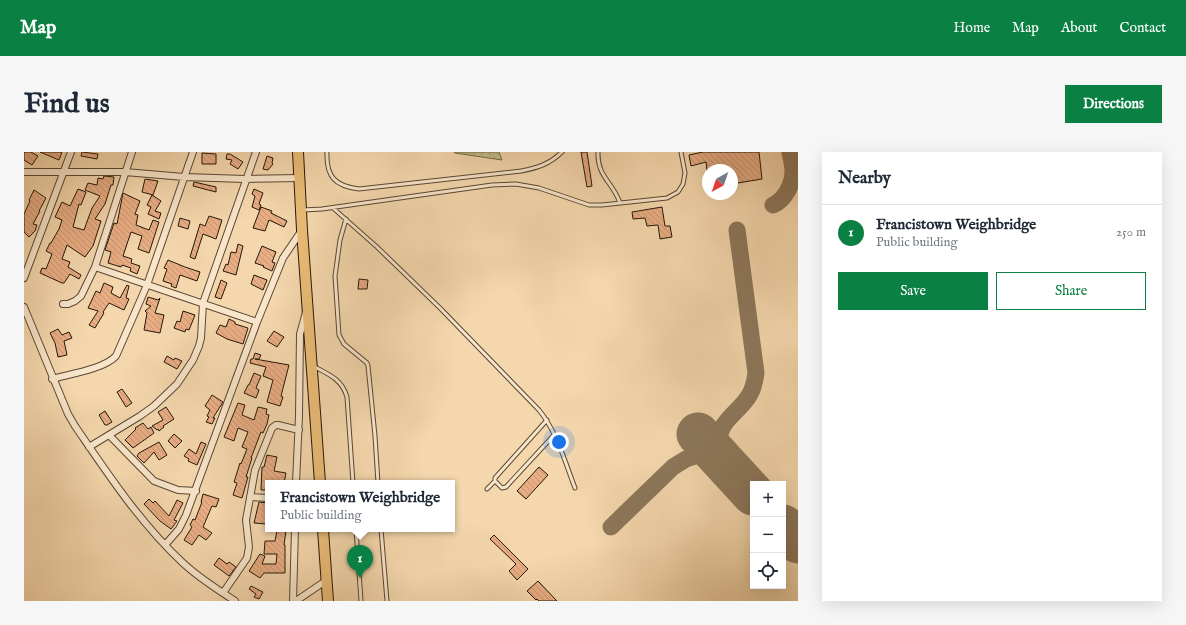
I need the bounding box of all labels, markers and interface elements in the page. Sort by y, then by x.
text: Map [20,16,56,40]
text: Home [954,19,990,37]
text: Map [1012,19,1039,37]
text: About [1061,19,1097,37]
text: Contact [1119,19,1166,37]
button: Directions [1065,85,1162,123]
text: Find us [24,87,110,122]
north arrow [702,164,738,200]
text: Nearby [838,168,891,189]
text: Francistown Weighbridge [876,215,1036,234]
text: 1 [849,224,853,241]
text: 250 m [1116,224,1146,241]
text: Public building [876,234,958,251]
button: Save [838,272,988,310]
button: Share [996,272,1146,310]
your location [549,432,569,452]
popup [265,480,455,532]
map controls [750,481,786,589]
button: + [750,481,786,517]
text: Francistown Weighbridge [280,488,440,507]
text: Public building [280,507,361,524]
button: − [750,517,786,553]
pin: 1 [347,545,373,578]
button: locate [750,553,786,589]

